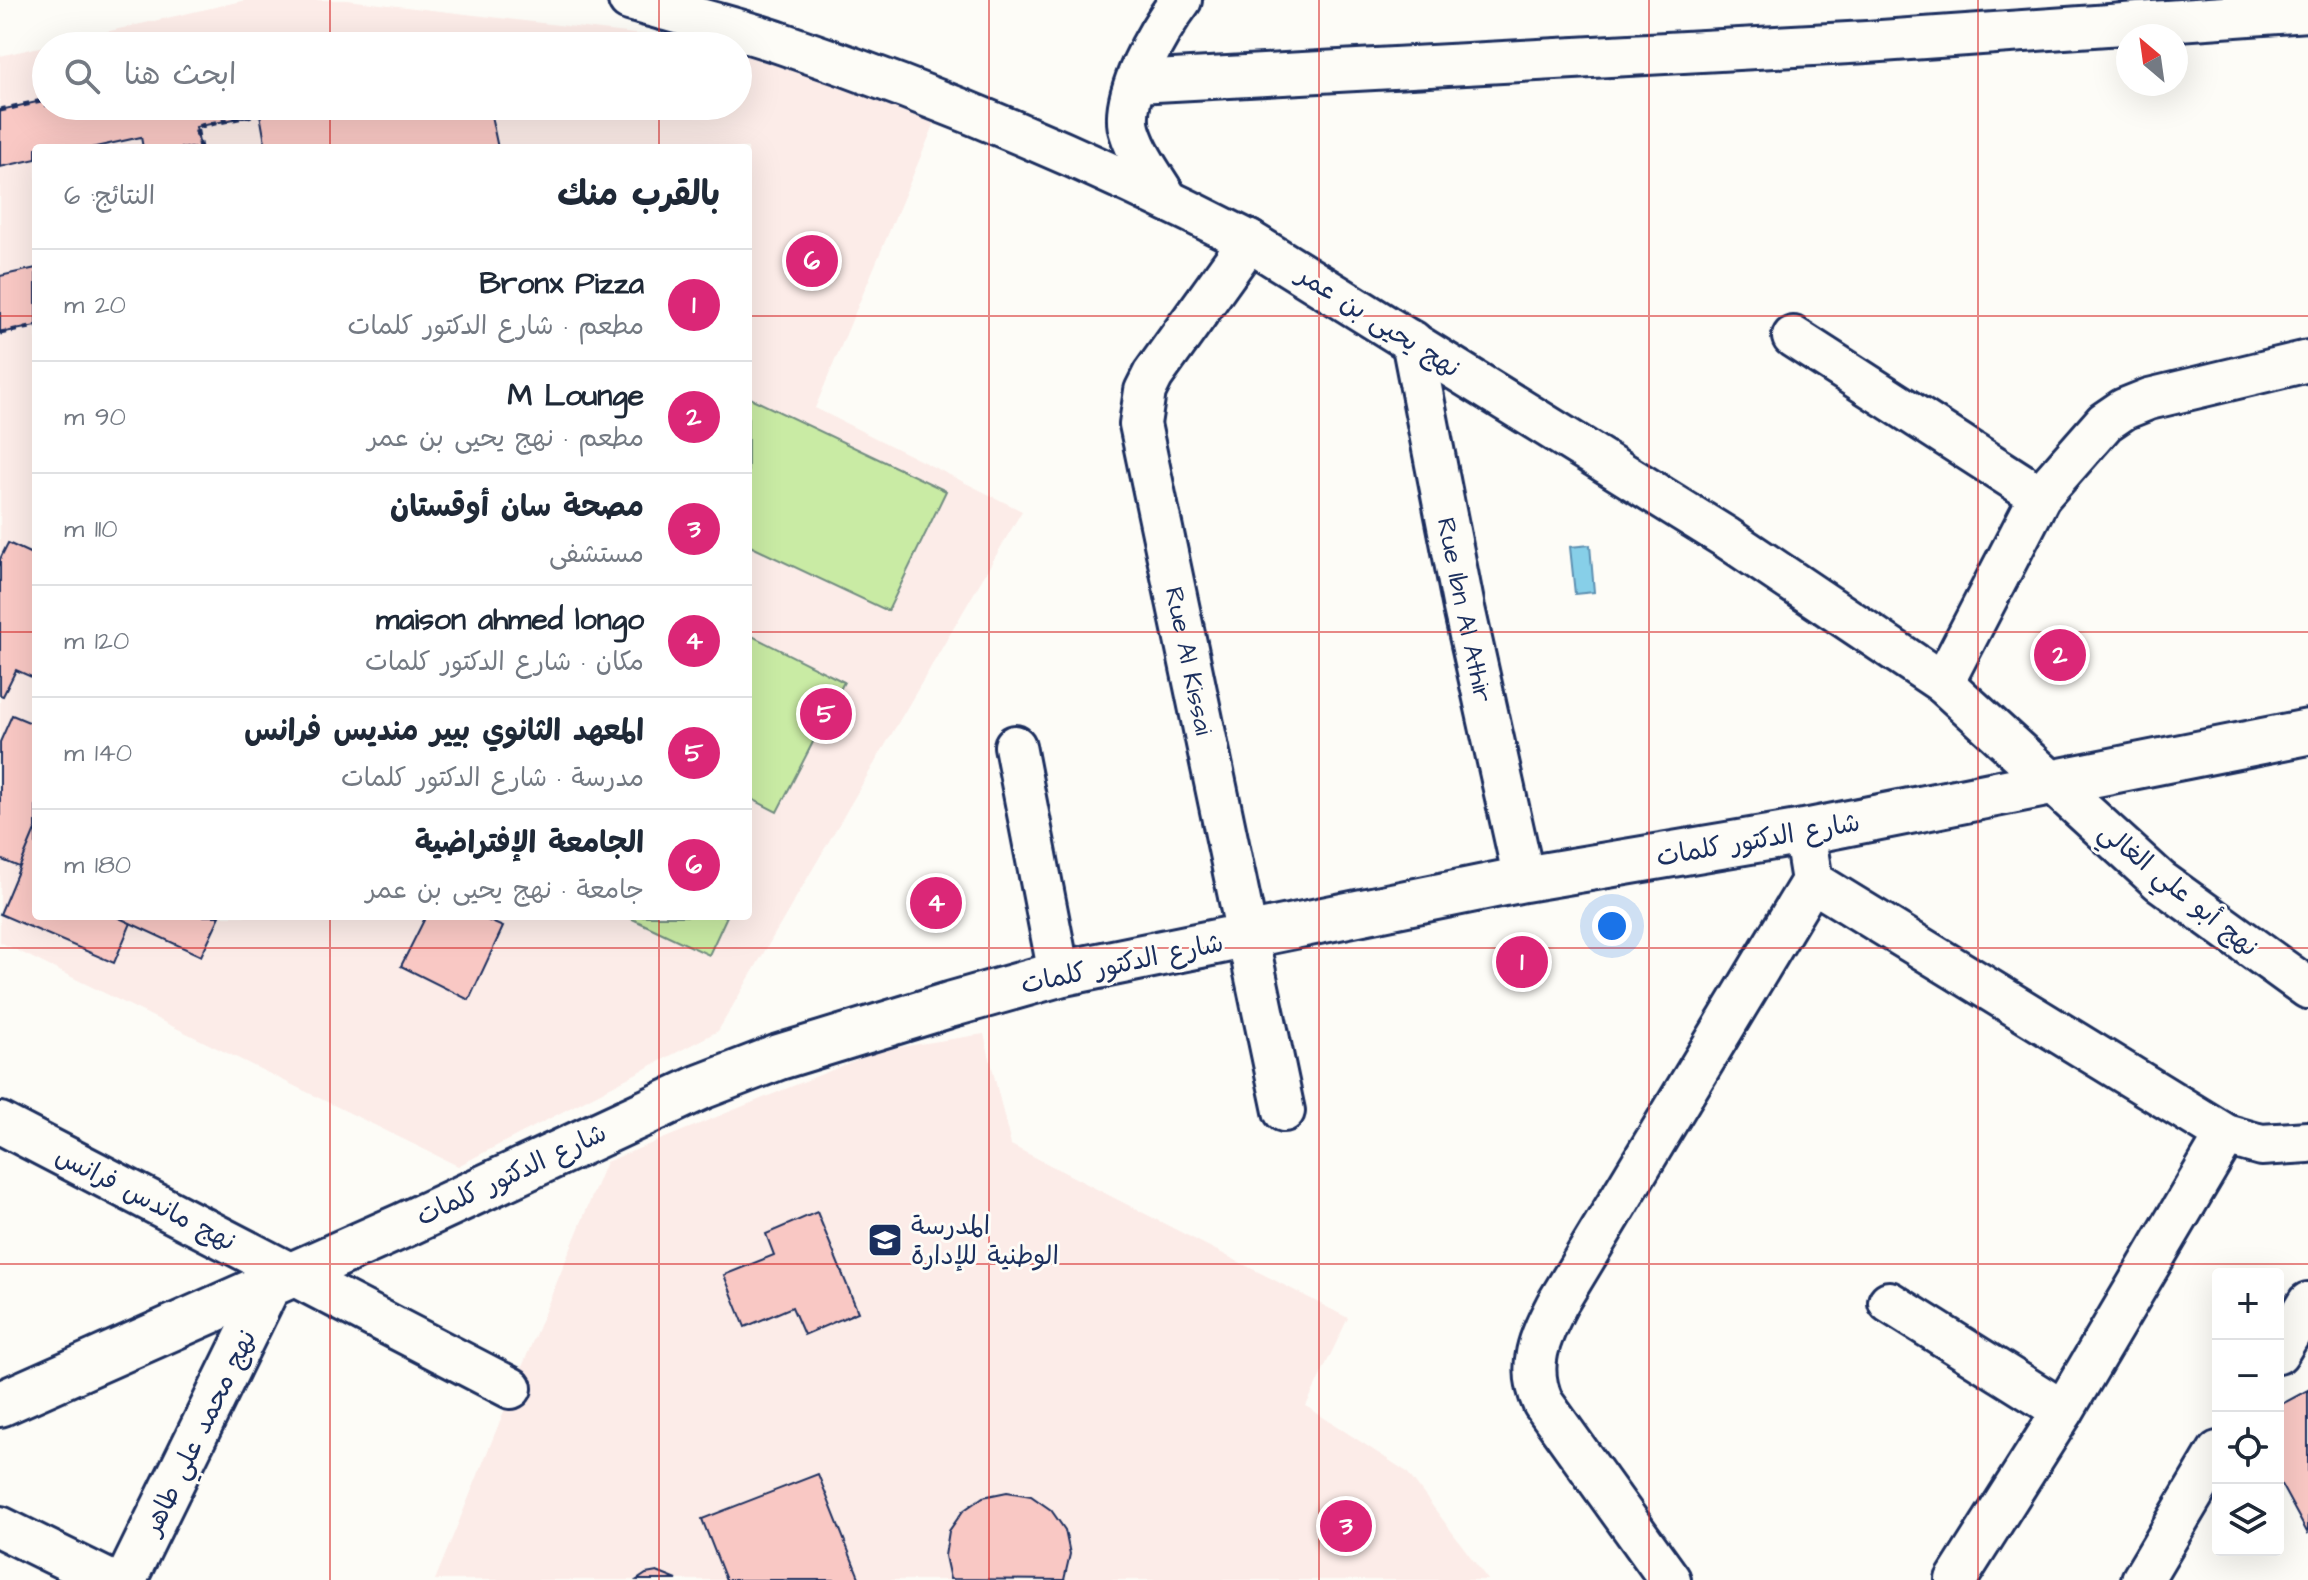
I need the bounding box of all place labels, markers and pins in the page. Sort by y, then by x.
pin: 6 [786,231,838,291]
pin: 2 [2034,625,2086,685]
pin: 5 [800,684,852,744]
pin: 4 [910,873,962,933]
pin: 1 [1496,932,1548,992]
place label: المدرسة الوطنية للإدارة [911,1208,1059,1274]
school or university icon: المدرسة الوطنية للإدارة [866,1221,904,1259]
pin: 3 [1320,1496,1372,1556]

